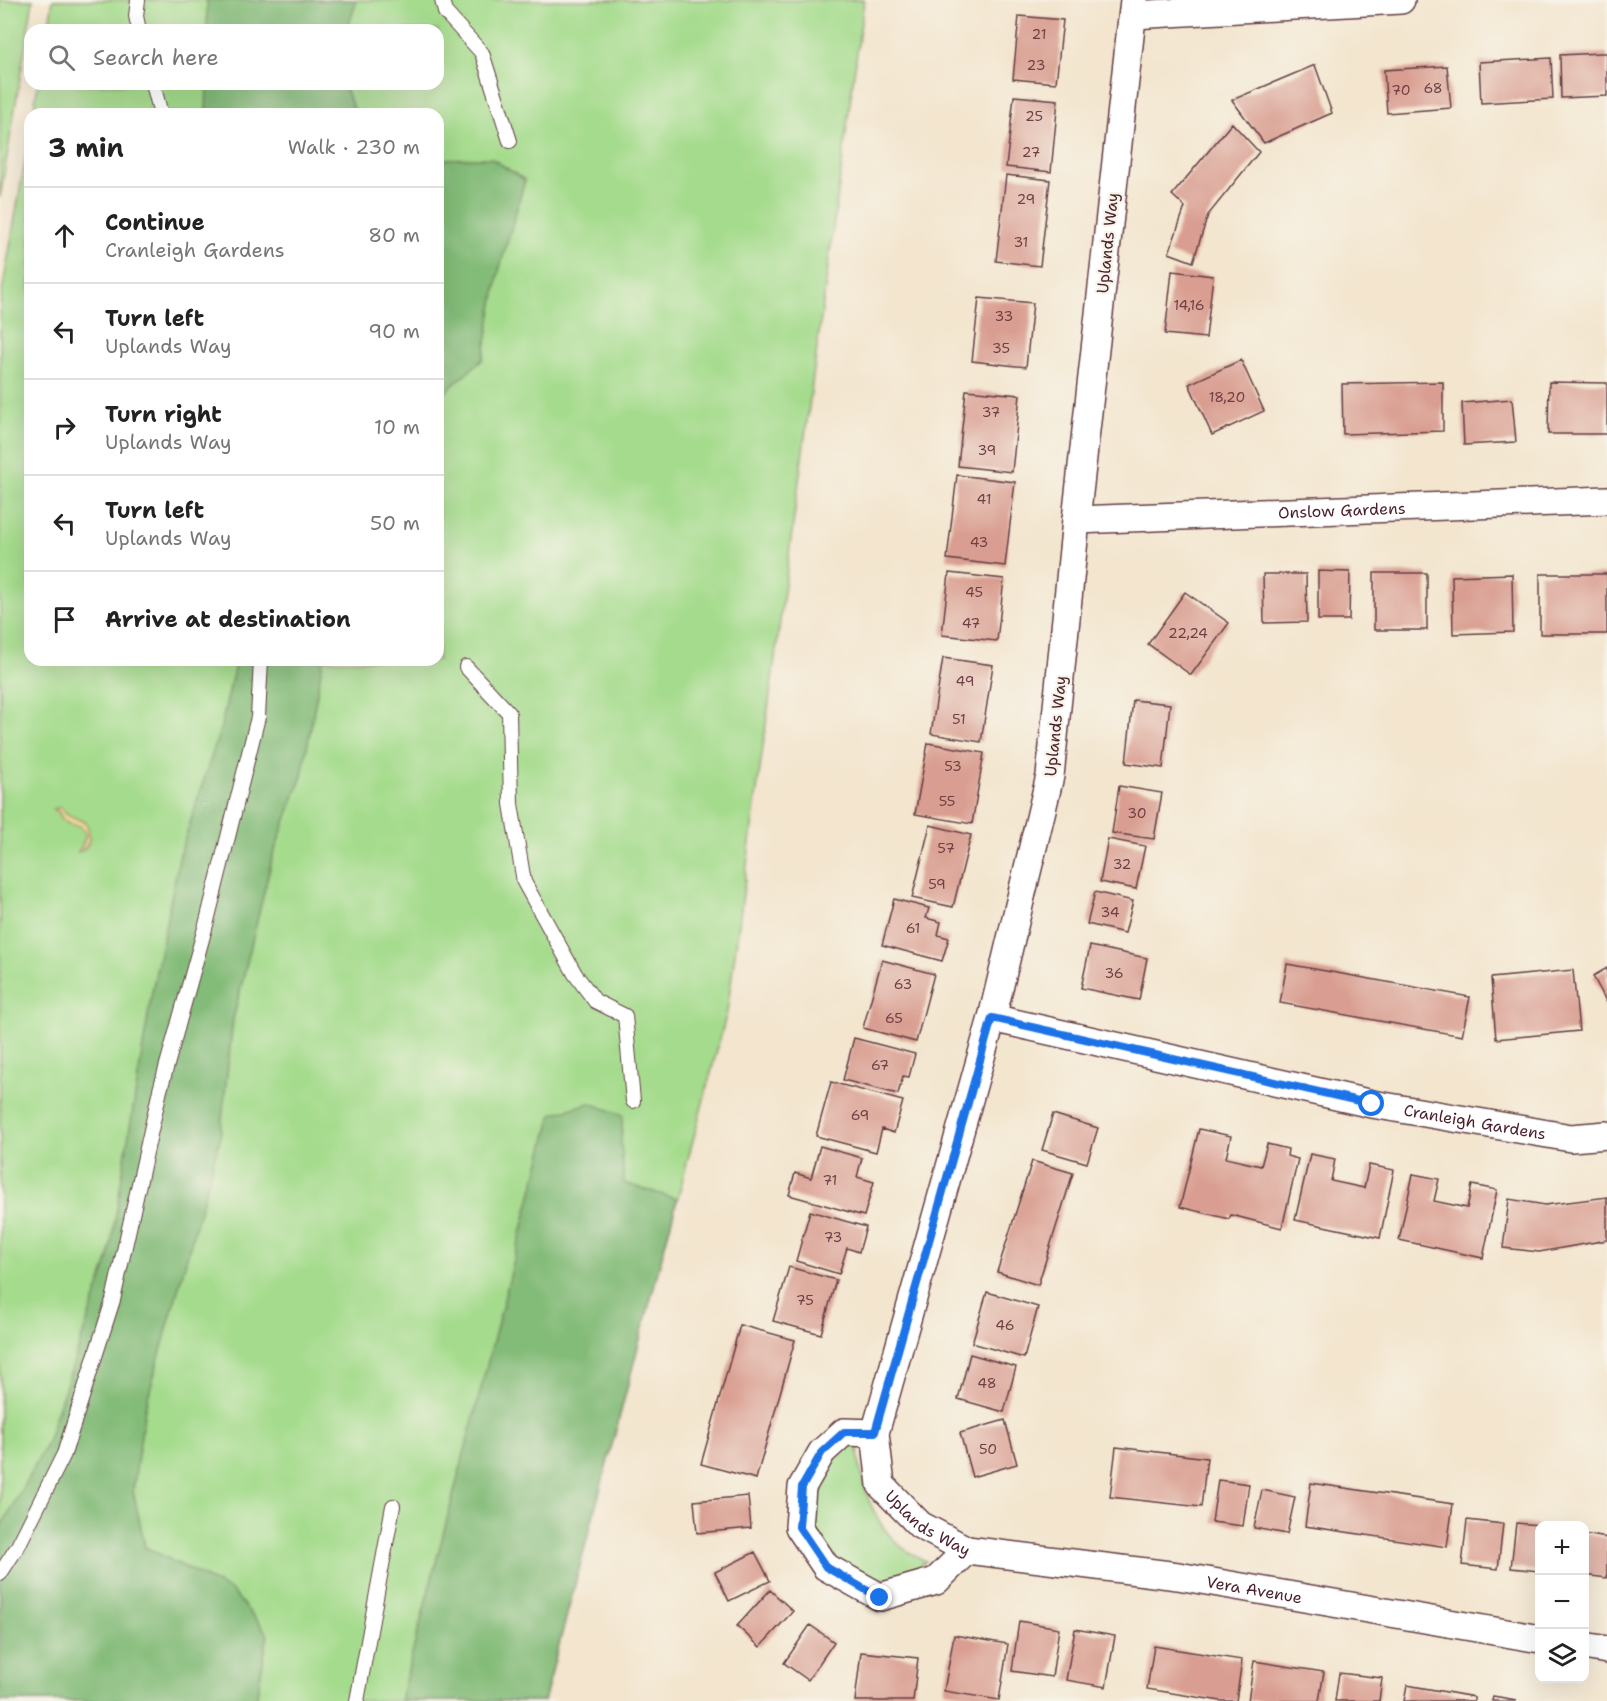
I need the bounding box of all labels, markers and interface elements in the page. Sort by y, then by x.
search box [24,24,444,90]
house number: 21 [1032,25,1046,43]
icon: search [45,41,78,74]
text: Search here [93,43,219,72]
house number: 23 [1027,56,1045,74]
house number: 68 [1423,79,1443,97]
house number: 70 [1391,81,1411,99]
house number: 25 [1025,107,1043,125]
text: 3 min [48,130,124,165]
text: Walk · 230 m [288,134,420,160]
house number: 27 [1022,143,1040,161]
house number: 29 [1017,190,1035,208]
street label: Uplands Way [1092,192,1123,294]
text: Continue [105,208,205,237]
icon: ahead [48,219,81,252]
text: 80 m [368,222,420,248]
house number: 31 [1014,233,1028,251]
text: Cranleigh Gardens [105,237,285,263]
house number: 14,16 [1173,296,1205,314]
text: Turn left [105,304,204,333]
house number: 33 [995,307,1013,325]
icon: left [48,315,81,348]
text: 90 m [368,318,420,344]
text: Uplands Way [105,333,232,359]
house number: 35 [992,339,1010,357]
house number: 18,20 [1209,388,1245,406]
text: Turn right [105,400,222,429]
house number: 37 [982,403,1000,421]
icon: right [48,411,81,444]
text: 10 m [374,414,420,440]
text: Uplands Way [105,429,232,455]
house number: 39 [978,441,996,459]
house number: 41 [977,490,991,508]
text: Turn left [105,496,204,525]
street label: Onslow Gardens [1278,498,1406,523]
icon: left [48,507,81,540]
text: 50 m [370,510,420,536]
text: Uplands Way [105,525,232,551]
house number: 43 [970,533,988,551]
house number: 45 [965,583,983,601]
icon: arrive [48,603,81,636]
text: Arrive at destination [105,605,351,634]
house number: 47 [962,614,980,632]
house number: 22,24 [1168,624,1208,642]
house number: 49 [956,672,975,690]
street label: Uplands Way [1040,675,1071,777]
house number: 51 [952,710,966,728]
house number: 53 [944,757,962,775]
house number: 55 [939,792,955,810]
house number: 30 [1127,804,1147,822]
house number: 57 [937,839,955,857]
house number: 32 [1113,855,1131,873]
house number: 59 [928,875,946,893]
house number: 34 [1100,903,1120,921]
house number: 61 [906,919,920,937]
house number: 36 [1104,964,1124,982]
house number: 63 [894,975,912,993]
house number: 65 [885,1009,903,1027]
house number: 67 [871,1056,889,1074]
route start [1358,1090,1384,1116]
street label: Cranleigh Gardens [1402,1100,1548,1145]
house number: 69 [851,1106,869,1124]
house number: 71 [823,1171,837,1189]
house number: 73 [824,1228,842,1246]
house number: 75 [796,1291,814,1309]
house number: 46 [995,1316,1015,1334]
house number: 48 [977,1374,997,1392]
house number: 50 [979,1440,997,1458]
street label: Uplands Way [880,1485,974,1561]
map controls [1535,1521,1589,1683]
button: + [1535,1521,1589,1575]
street label: Vera Avenue [1205,1571,1304,1608]
button: − [1535,1575,1589,1629]
route end [866,1584,892,1610]
button: layers [1535,1629,1589,1683]

